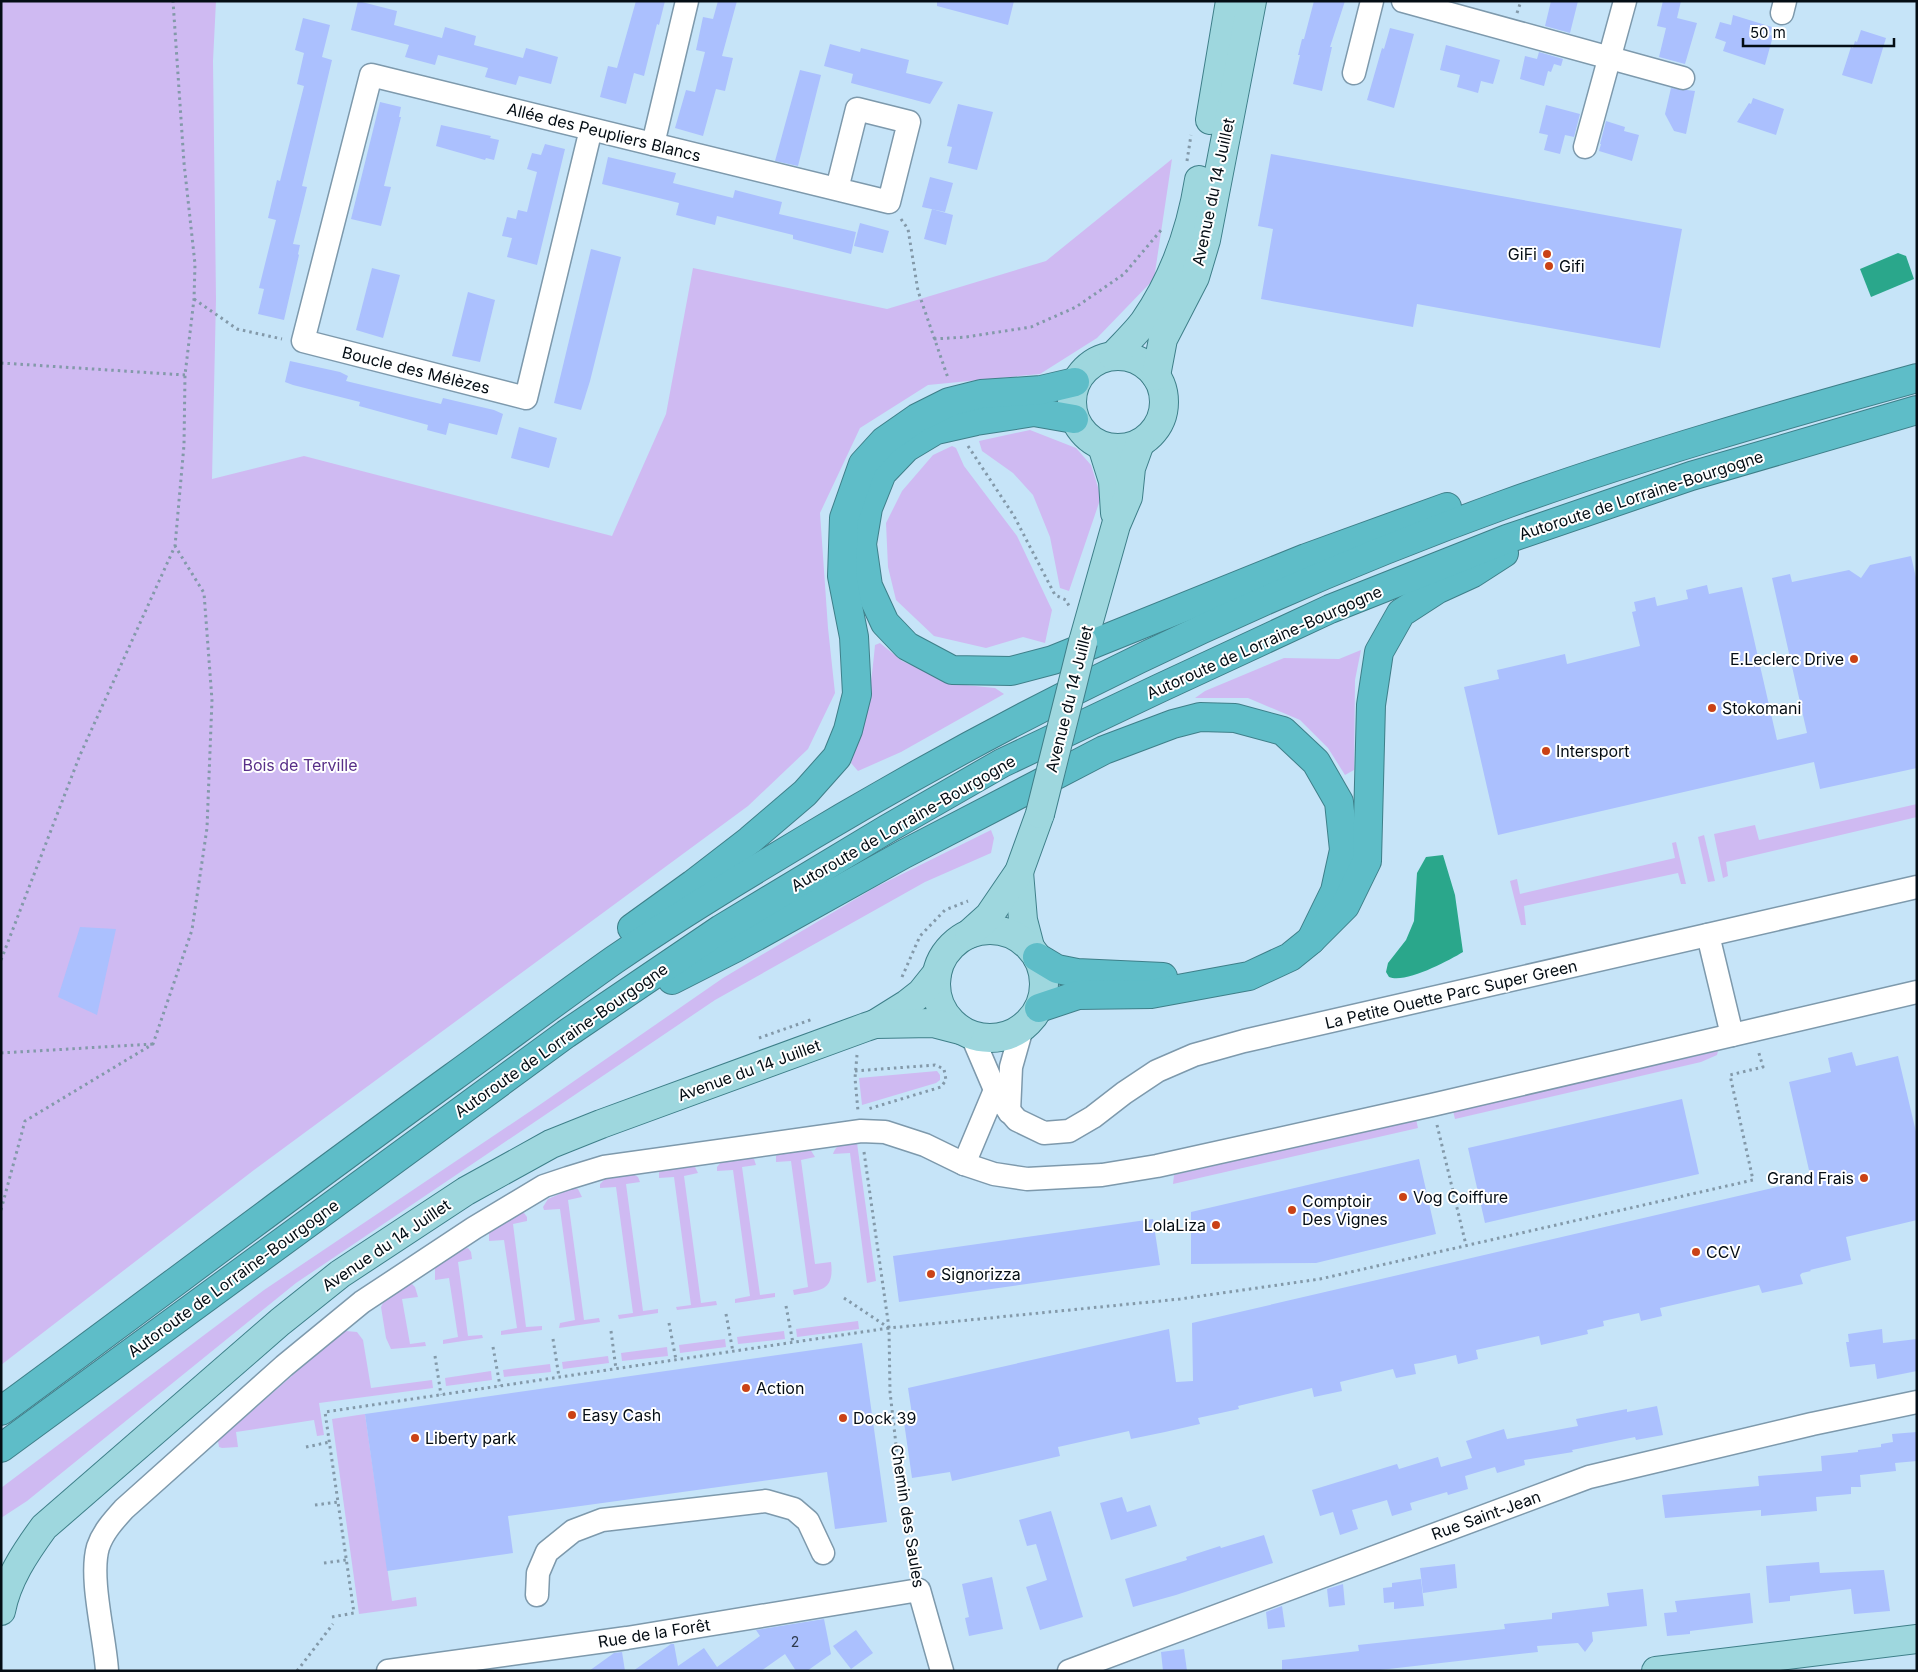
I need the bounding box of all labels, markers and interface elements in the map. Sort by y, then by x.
scale bar [1743,15,1894,47]
text: 50 m [1750,23,1786,42]
street label: Allée des Peupliers Blancs [505,98,703,166]
street label: Avenue du 14 Juillet [1188,116,1238,268]
place label: GiFi [1508,244,1537,264]
marker: GiFi [1541,248,1553,260]
place label: Gifi [1559,256,1585,276]
marker: Gifi [1543,260,1555,272]
street label: Boucle des Mélèzes [340,342,492,398]
street label: Autoroute de Lorraine-Bourgogne [1516,446,1766,544]
street label: Autoroute de Lorraine-Bourgogne [1143,581,1385,703]
street label: Avenue du 14 Juillet [1041,624,1097,774]
place label: E.Leclerc Drive [1730,649,1844,669]
marker: E.Leclerc Drive [1848,653,1860,665]
place label: Stokomani [1722,698,1801,718]
marker: Stokomani [1706,702,1718,714]
place label: Intersport [1556,741,1630,761]
marker: Intersport [1540,745,1552,757]
street label: Autoroute de Lorraine-Bourgogne [787,750,1019,896]
park label: Bois de Terville [242,755,358,775]
street label: La Petite Ouette Parc Super Green [1323,955,1579,1033]
street label: Autoroute de Lorraine-Bourgogne [451,958,671,1122]
street label: Avenue du 14 Juillet [675,1035,823,1105]
place label: Grand Frais [1767,1168,1854,1188]
marker: Grand Frais [1858,1172,1870,1184]
place label: Vog Coiffure [1413,1187,1508,1207]
place label: Comptoir Des Vignes [1302,1191,1388,1229]
marker: Vog Coiffure [1397,1191,1409,1203]
street label: Autoroute de Lorraine-Bourgogne [124,1195,342,1361]
street label: Avenue du 14 Juillet [318,1195,454,1295]
marker: Comptoir Des Vignes [1286,1204,1298,1216]
place label: LolaLiza [1144,1215,1206,1235]
marker: LolaLiza [1210,1219,1222,1231]
place label: CCV [1706,1242,1740,1262]
marker: CCV [1690,1246,1702,1258]
place label: Signorizza [941,1264,1021,1284]
marker: Signorizza [925,1268,937,1280]
place label: Action [756,1378,804,1398]
marker: Action [740,1382,752,1394]
place label: Easy Cash [582,1405,661,1425]
place label: Dock 39 [853,1408,916,1428]
marker: Easy Cash [566,1409,578,1421]
marker: Dock 39 [837,1412,849,1424]
place label: Liberty park [425,1428,517,1448]
marker: Liberty park [409,1432,421,1444]
street label: Chemin des Saules [887,1443,929,1589]
street label: Rue Saint-Jean [1429,1486,1543,1544]
street label: Rue de la Forêt [596,1614,712,1652]
house number: 2 [791,1633,799,1650]

